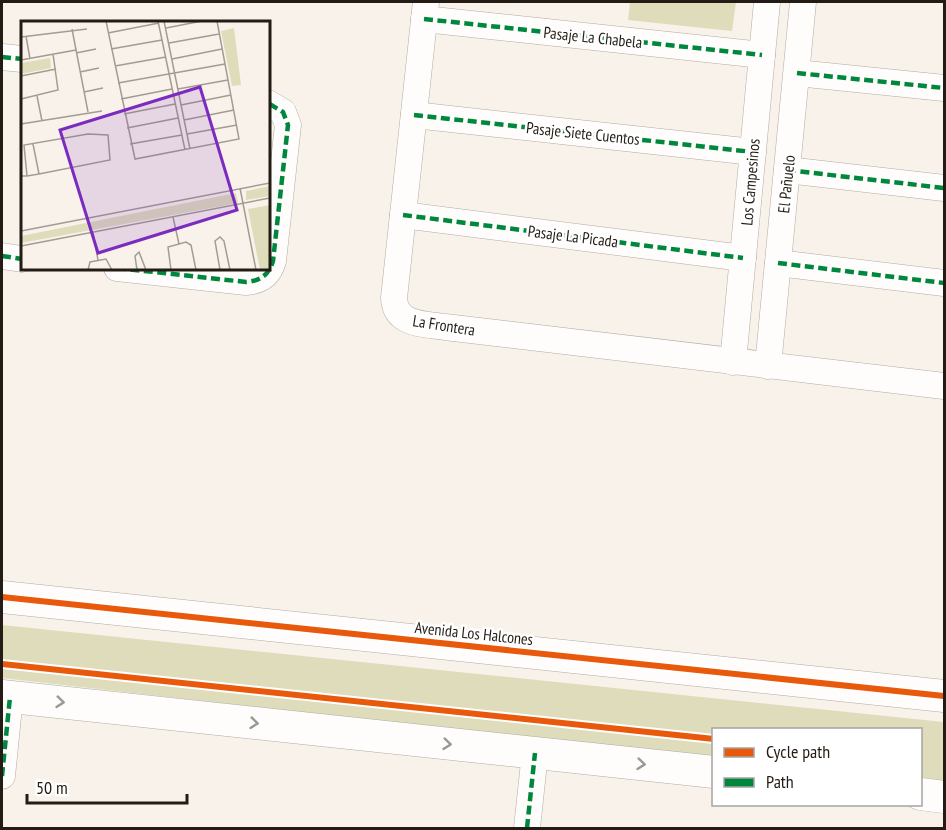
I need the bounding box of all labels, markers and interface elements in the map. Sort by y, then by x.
inset map [21,21,270,270]
street label: Pasaje La Chabela [543,22,643,52]
street label: Pasaje Siete Cuentos [525,117,641,149]
street label: Los Campesinos [736,138,764,226]
street label: El Pañuelo [773,154,799,214]
street label: Pasaje La Picada [527,221,619,251]
street label: La Frontera [411,310,477,340]
street label: Avenida Los Halcones [414,617,534,649]
one-way arrow [55,695,64,708]
one-way arrow [249,716,258,729]
legend [712,728,922,806]
one-way arrow [443,737,452,750]
text: Cycle path [766,740,830,763]
one-way arrow [637,758,646,770]
scale bar [27,767,188,805]
text: Path [766,770,794,793]
text: 50 m [36,776,68,799]

